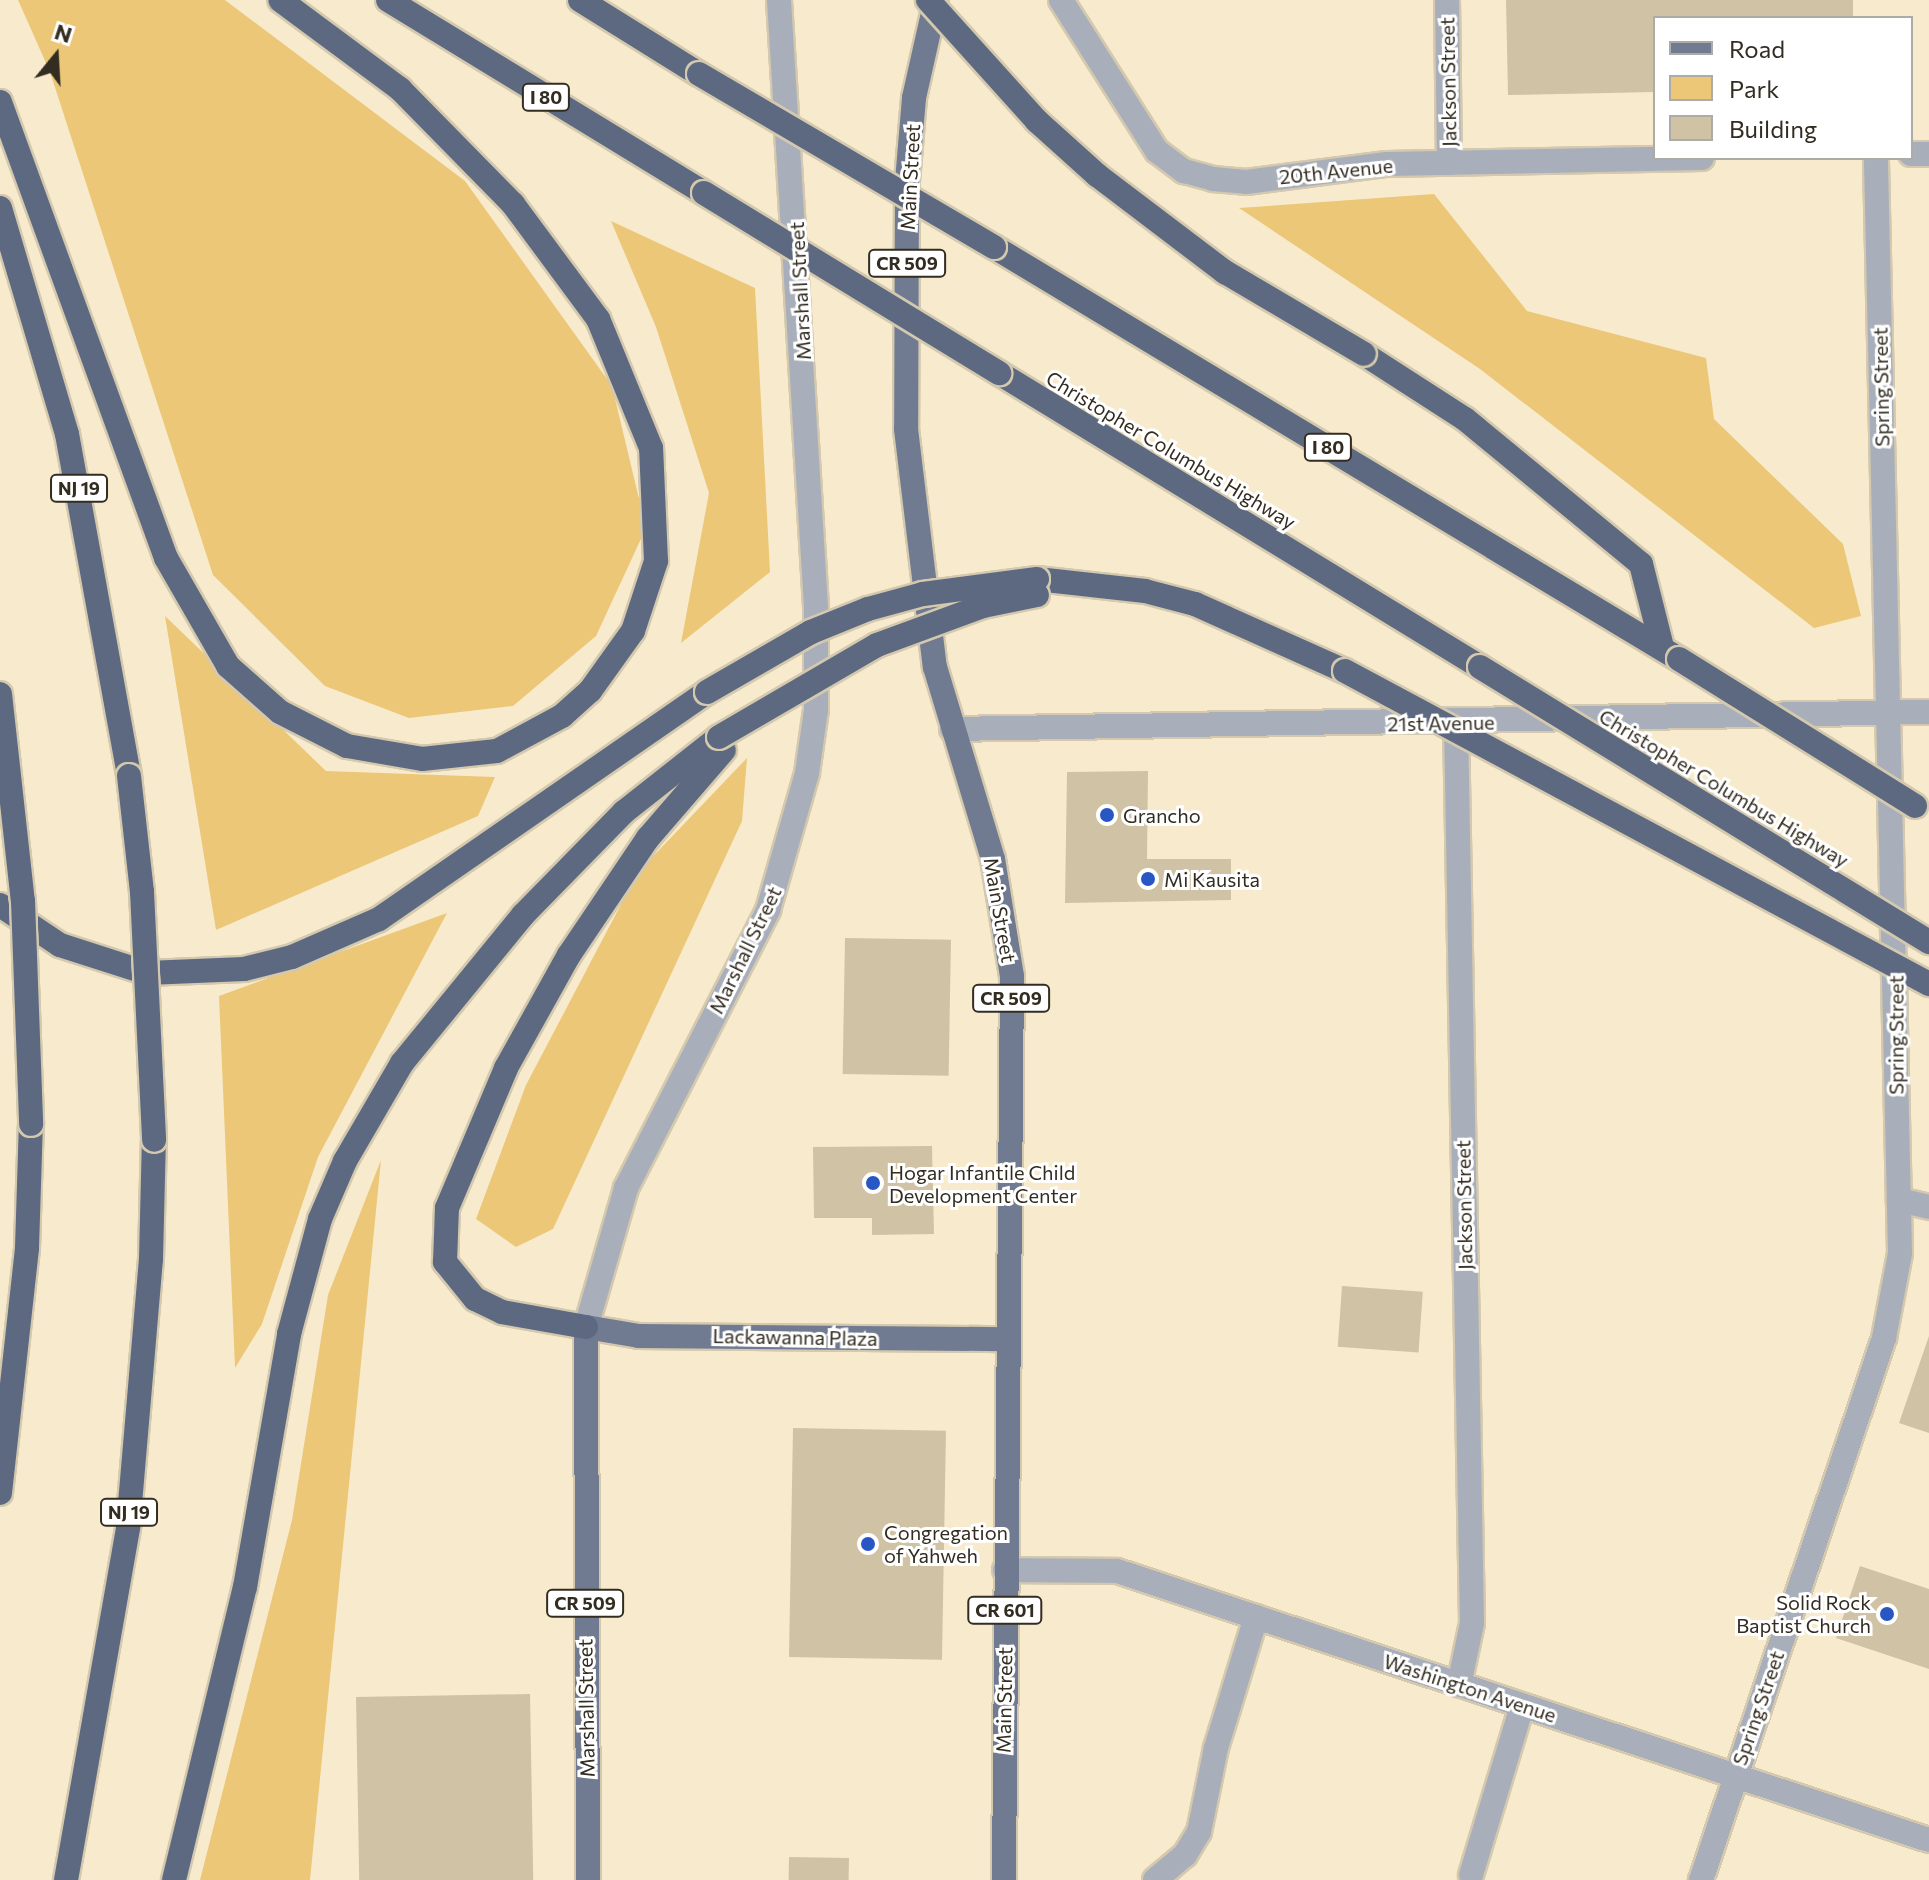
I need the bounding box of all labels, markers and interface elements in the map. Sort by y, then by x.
north arrow [16,16,96,96]
legend [1653,16,1913,160]
text: N [52,17,76,48]
street label: Jackson Street [1435,17,1461,147]
text: Road [1729,34,1785,63]
text: Park [1729,74,1779,103]
road number: I 80 [520,83,572,111]
text: Building [1729,114,1817,143]
street label: Main Street [895,123,925,231]
street label: 20th Avenue [1278,153,1394,189]
street label: Marshall Street [784,221,816,361]
road number: CR 509 [867,249,947,277]
street label: Spring Street [1868,327,1894,447]
street label: Christopher Columbus Highway [1042,366,1300,534]
road number: I 80 [1302,433,1354,461]
road number: NJ 19 [49,474,109,502]
street label: Christopher Columbus Highway [1595,704,1853,872]
street label: 21st Avenue [1387,710,1495,736]
place label: Grancho [1123,803,1201,827]
marker: Grancho [1098,806,1116,824]
street label: Main Street [979,856,1021,964]
place label: Mi Kausita [1164,867,1260,891]
marker: Mi Kausita [1139,870,1157,888]
street label: Marshall Street [704,882,786,1018]
street label: Spring Street [1884,975,1908,1095]
road number: CR 509 [971,984,1051,1012]
street label: Jackson Street [1451,1140,1477,1270]
place label: Hogar Infantile Child Development Center [889,1160,1077,1207]
marker: Hogar Infantile Child Development Center [864,1174,882,1192]
street label: Lackawanna Plaza [712,1324,878,1350]
road number: NJ 19 [99,1498,159,1526]
place label: Congregation of Yahweh [884,1520,1008,1567]
marker: Congregation of Yahweh [859,1535,877,1553]
road number: CR 509 [545,1589,625,1617]
place label: Solid Rock Baptist Church [1736,1590,1871,1637]
road number: CR 601 [967,1596,1043,1624]
marker: Solid Rock Baptist Church [1878,1605,1896,1623]
street label: Marshall Street [573,1639,599,1777]
street label: Main Street [991,1647,1017,1753]
street label: Spring Street [1727,1648,1789,1768]
street label: Washington Avenue [1381,1649,1559,1727]

